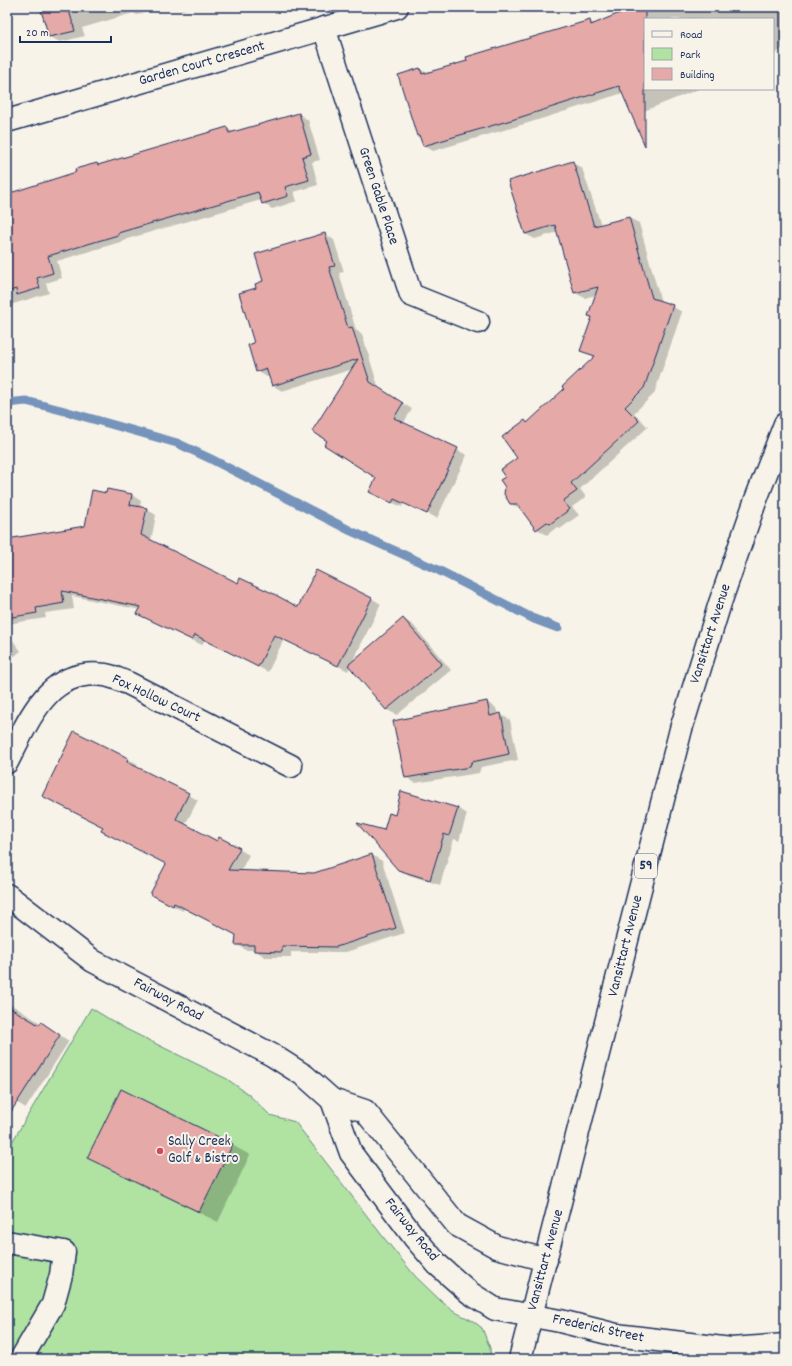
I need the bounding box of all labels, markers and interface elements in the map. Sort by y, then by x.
scale bar [20,18,111,44]
legend [644,18,774,90]
text: 20 m [26,25,49,42]
text: Road [680,27,702,44]
street label: Garden Court Crescent [136,35,268,93]
text: Park [680,47,701,64]
text: Building [680,67,715,84]
street label: Green Gable Place [352,144,404,248]
street label: Vansittart Avenue [684,581,738,687]
street label: Fox Hollow Court [108,669,204,729]
road number: 59 [635,854,657,878]
street label: Vansittart Avenue [603,893,649,999]
street label: Fairway Road [129,972,207,1028]
place label: Sally Creek Golf & Bistro [168,1131,239,1170]
marker: Sally Creek Golf & Bistro [155,1146,165,1156]
street label: Fairway Road [378,1193,444,1267]
street label: Vansittart Avenue [522,1207,570,1313]
street label: Frederick Street [550,1309,646,1350]

